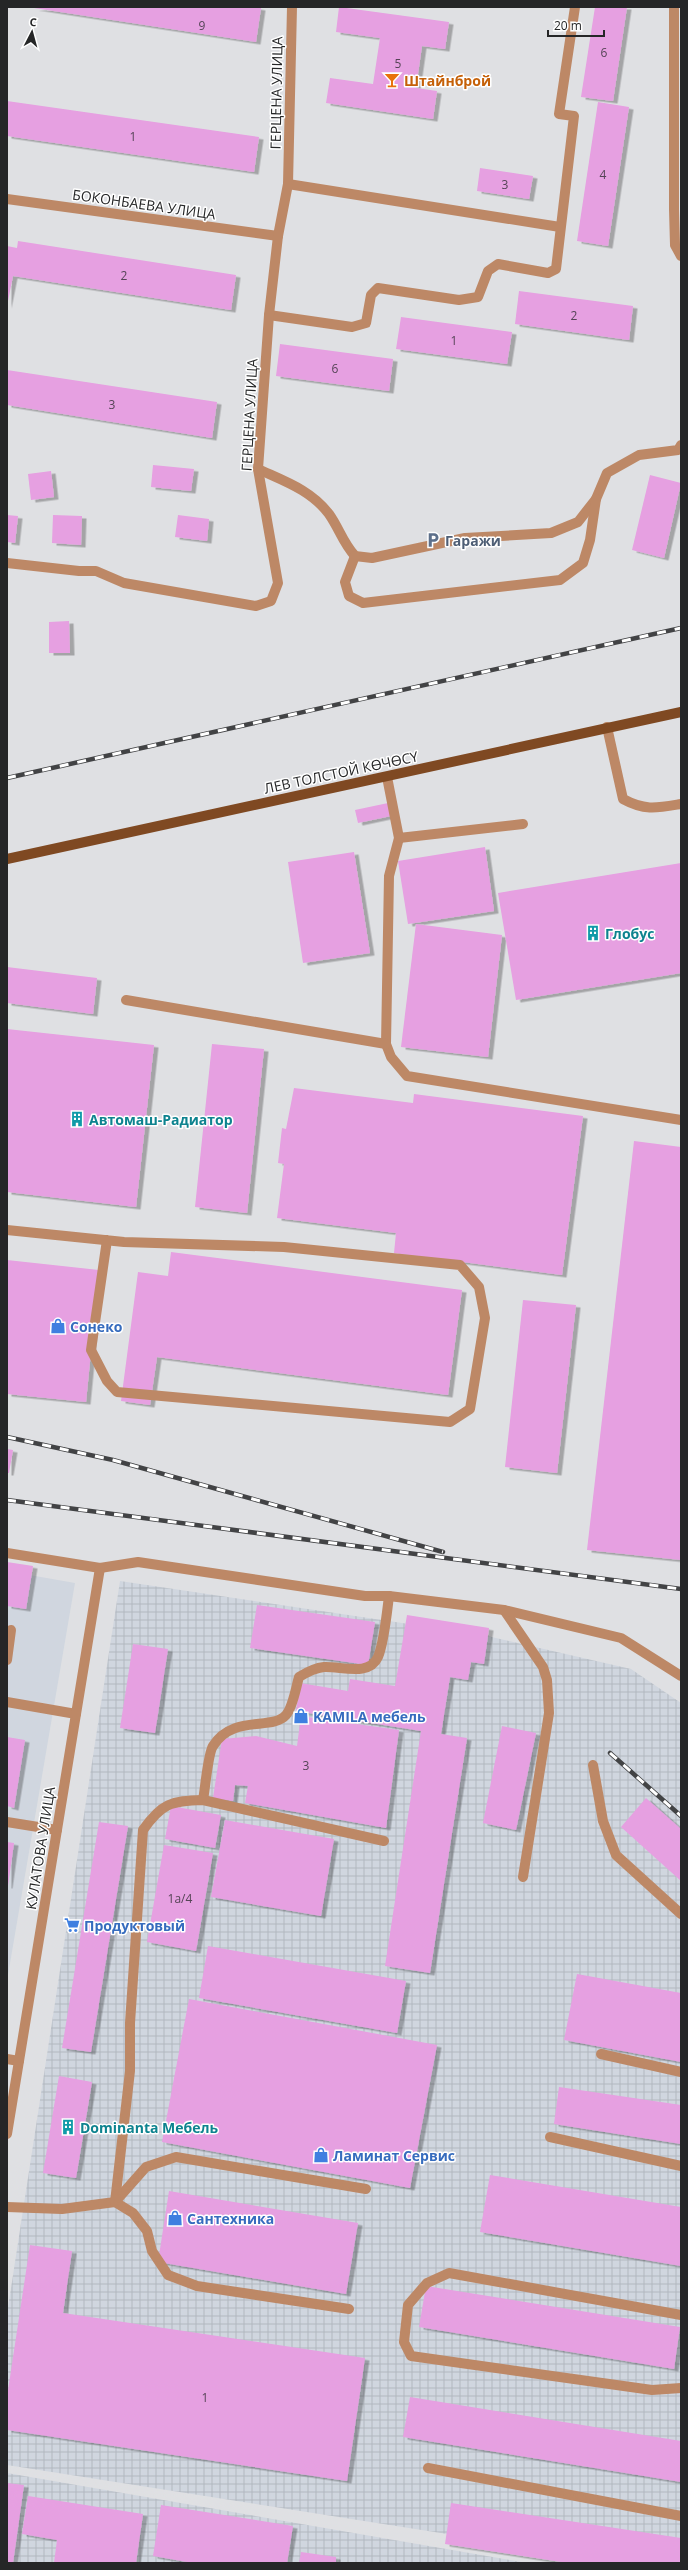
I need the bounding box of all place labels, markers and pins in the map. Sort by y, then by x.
bar icon: Штайнброй [383,71,401,89]
place label: Штайнброй [404,71,491,90]
parking icon: Гаражи [424,531,442,549]
place label: Гаражи [445,531,501,550]
building icon: Глобус [584,924,602,942]
place label: Глобус [605,924,654,943]
building icon: Автомаш-Радиатор [68,1110,86,1128]
place label: Автомаш-Радиатор [89,1110,233,1129]
shop icon: Сонеко [49,1317,67,1335]
place label: Сонеко [70,1317,123,1336]
shop icon: KAMILA мебель [292,1707,310,1725]
place label: KAMILA мебель [313,1707,426,1726]
supermarket icon: Продуктовый [63,1916,81,1934]
place label: Продуктовый [84,1916,185,1935]
building icon: Dominanta Мебель [59,2118,77,2136]
place label: Dominanta Мебель [80,2118,219,2137]
shop icon: Ламинат Сервис [312,2146,330,2164]
place label: Ламинат Сервис [333,2146,455,2165]
shop icon: Сантехника [166,2209,184,2227]
place label: Сантехника [187,2209,274,2228]

